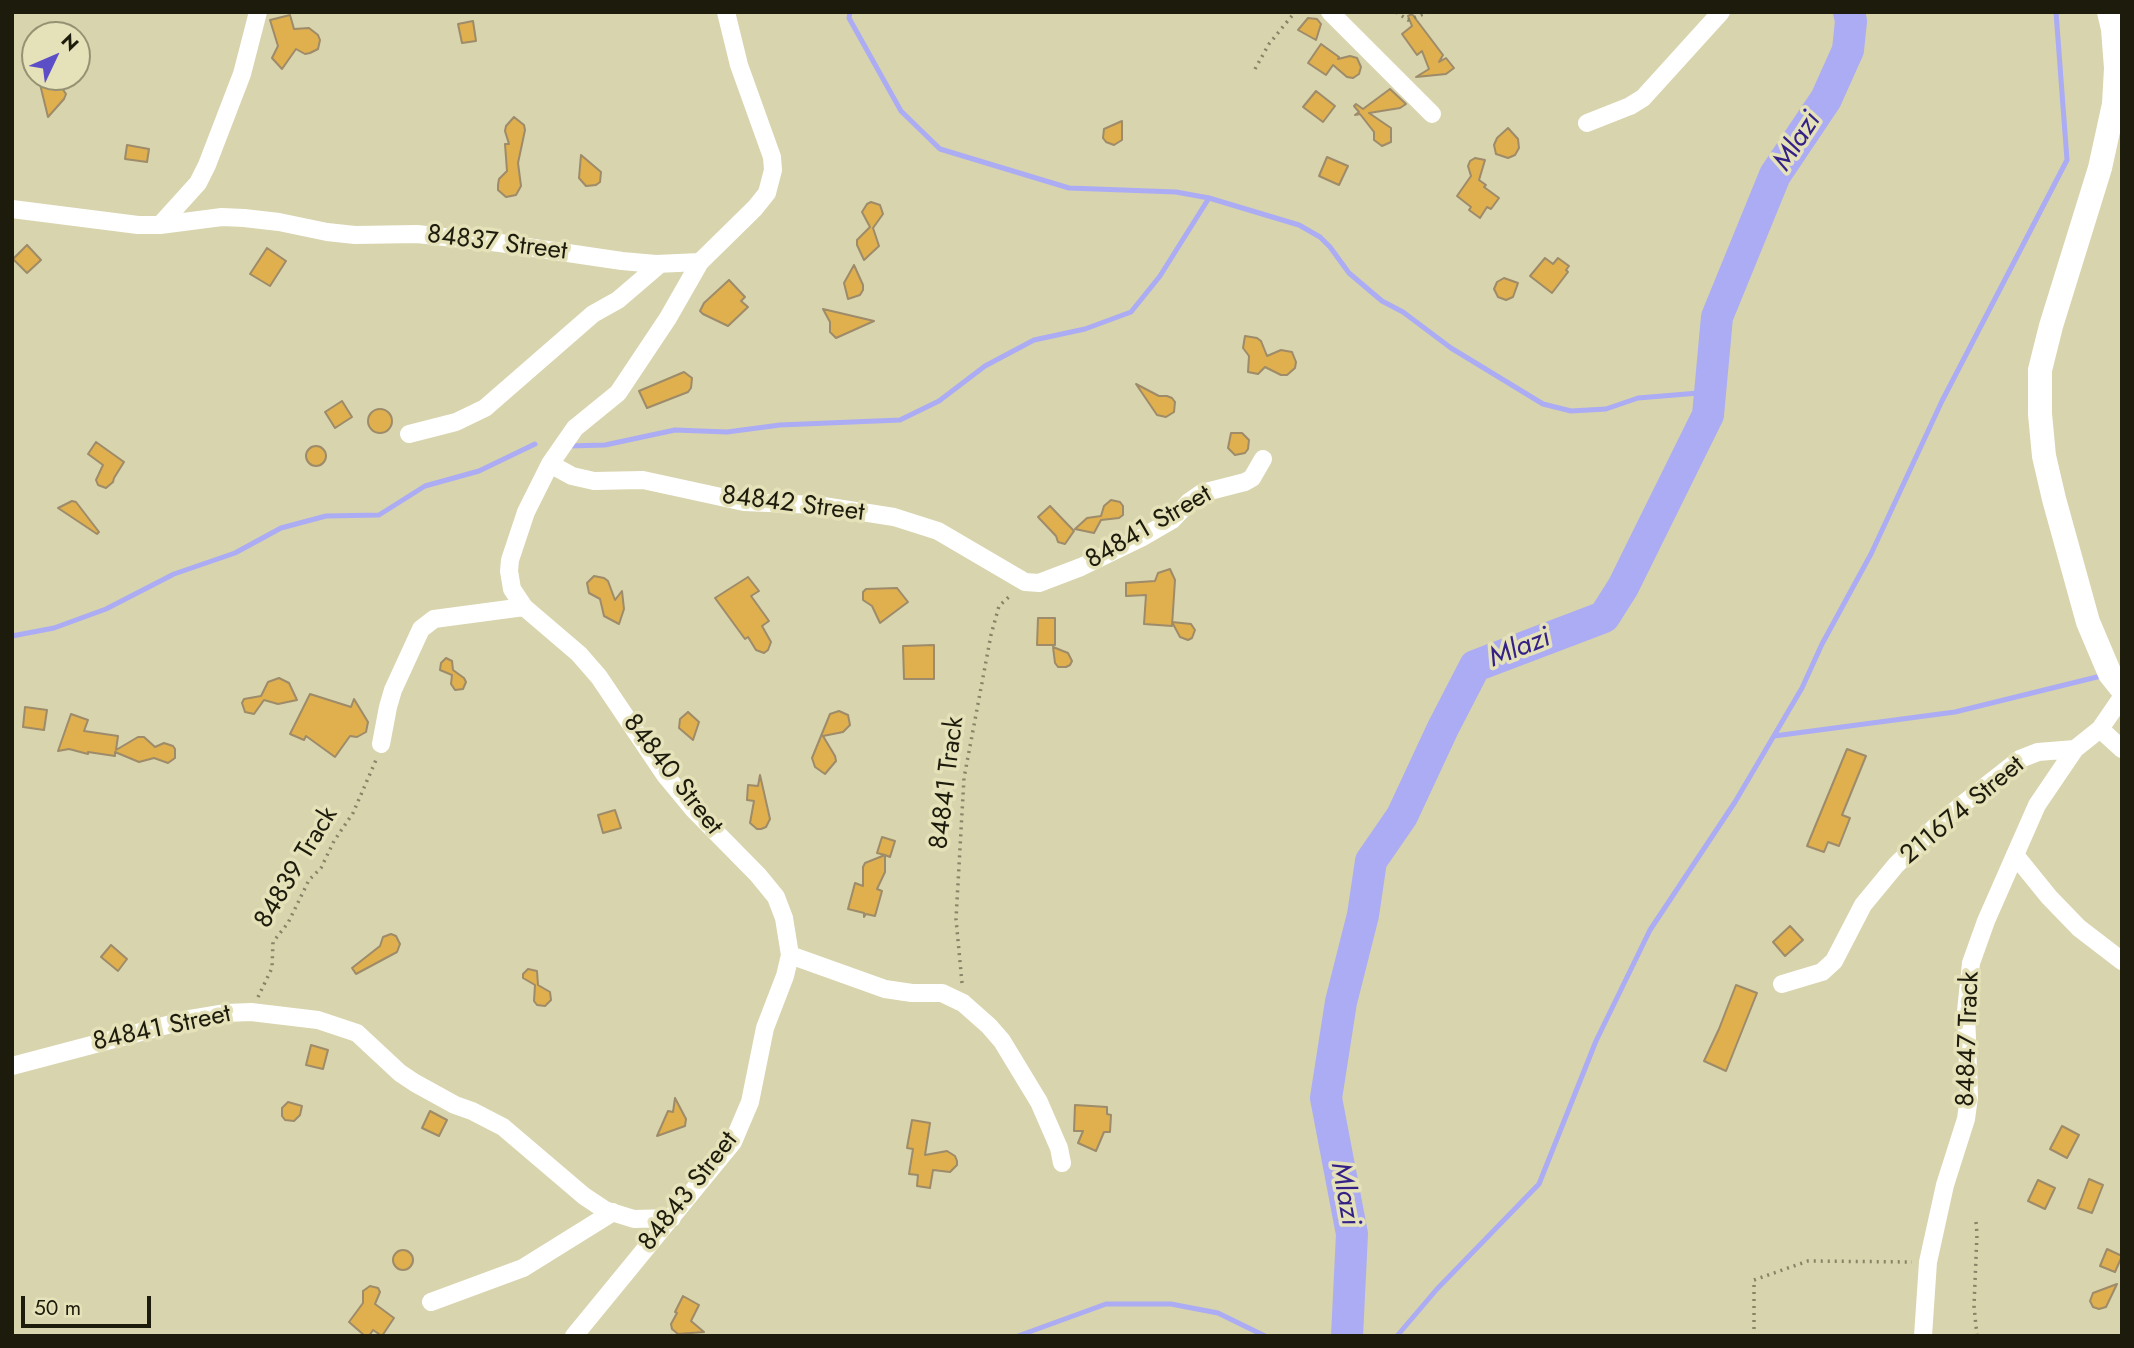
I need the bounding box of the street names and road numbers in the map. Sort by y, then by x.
street label: 84837 Street [425,220,569,268]
street label: 84841 Street [1080,479,1218,577]
street label: 84842 Street [720,481,866,529]
street label: 84840 Street [615,709,729,841]
street label: 84841 Track [924,715,972,851]
street label: 211674 Street [1895,750,2031,872]
street label: 84839 Track [249,802,345,934]
street label: 84847 Track [1951,971,1987,1107]
street label: 84841 Street [90,999,234,1059]
street label: 84843 Street [633,1126,745,1258]

